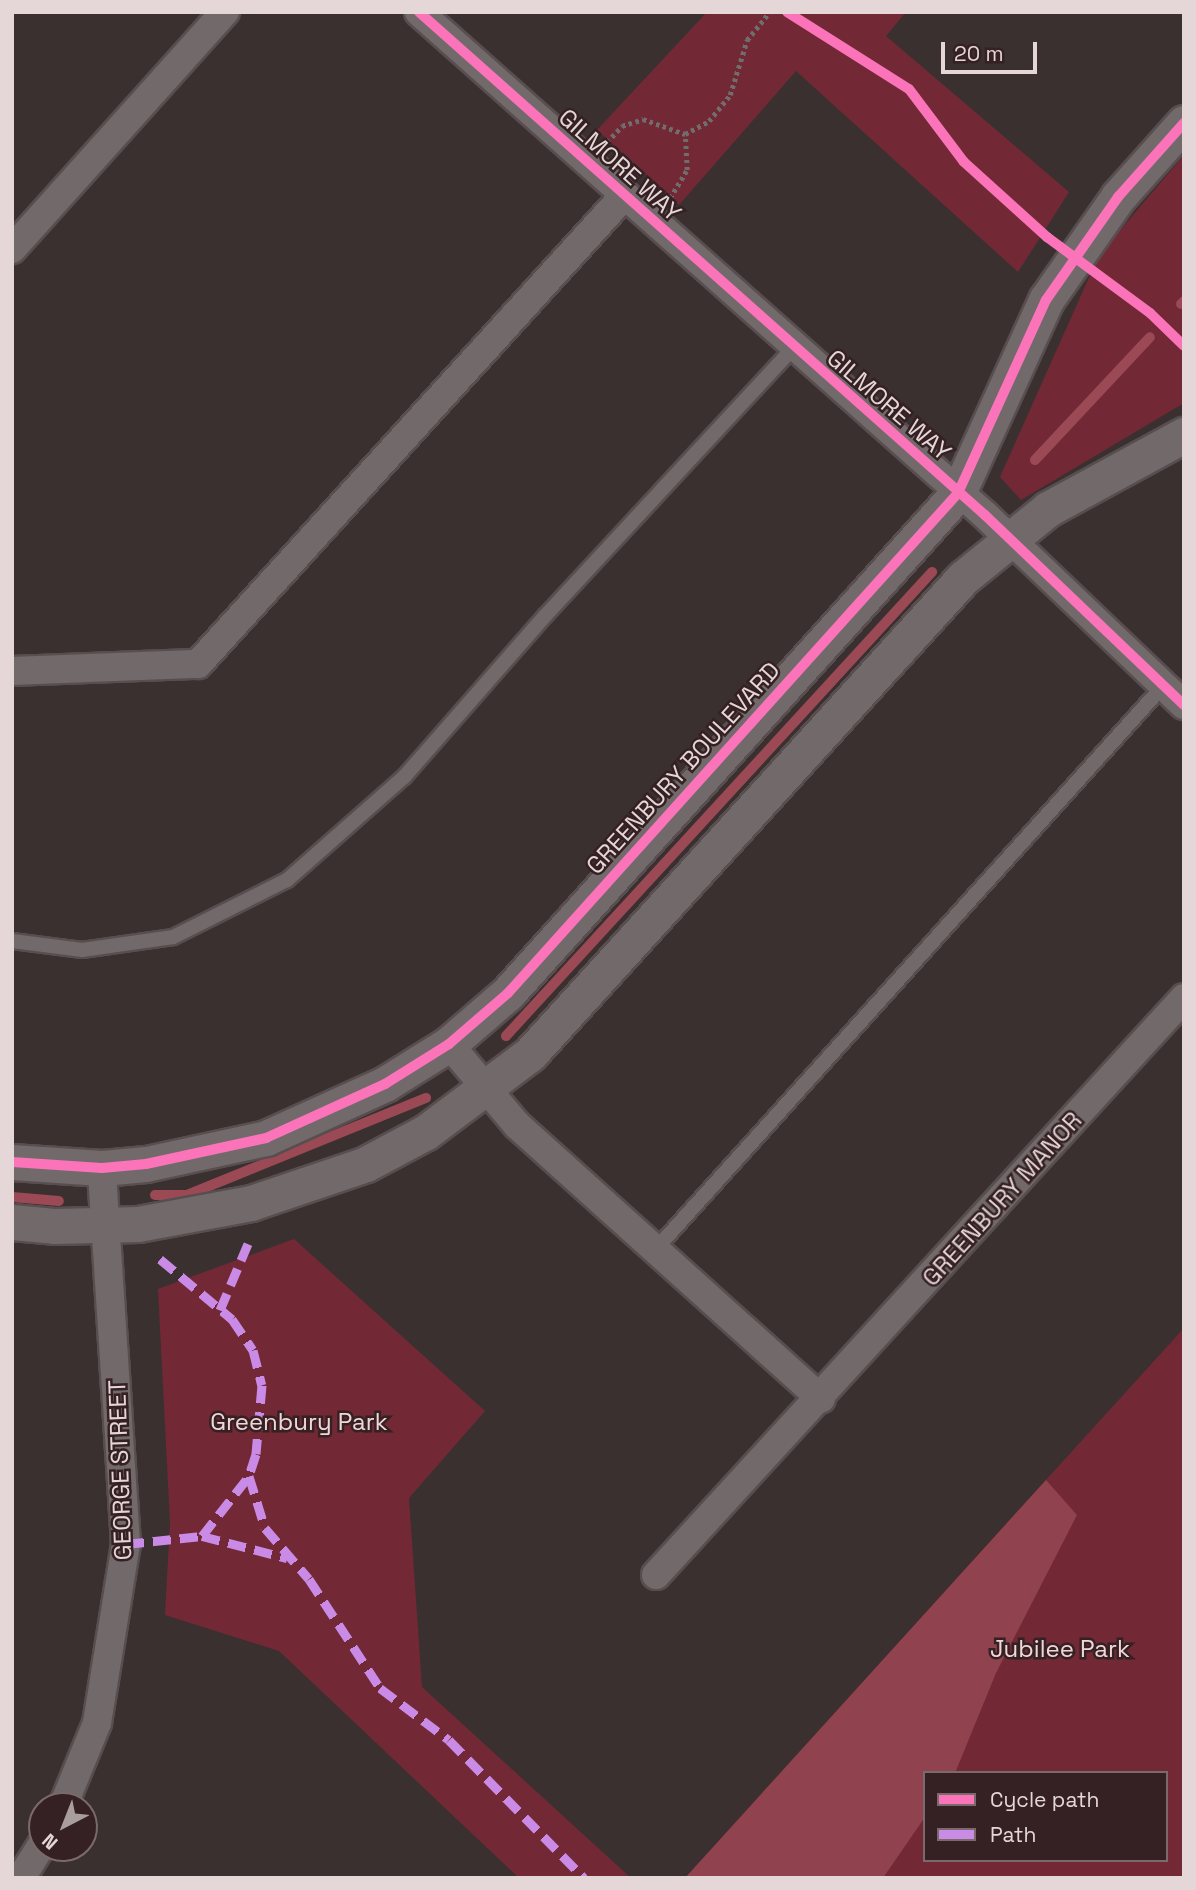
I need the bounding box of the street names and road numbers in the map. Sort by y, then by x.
street label: GILMORE WAY [553,103,687,227]
street label: GILMORE WAY [821,343,957,467]
street label: GREENBURY BOULEVARD [580,656,786,880]
street label: GREENBURY MANOR [916,1106,1088,1292]
street label: GEORGE STREET [102,1379,138,1561]

